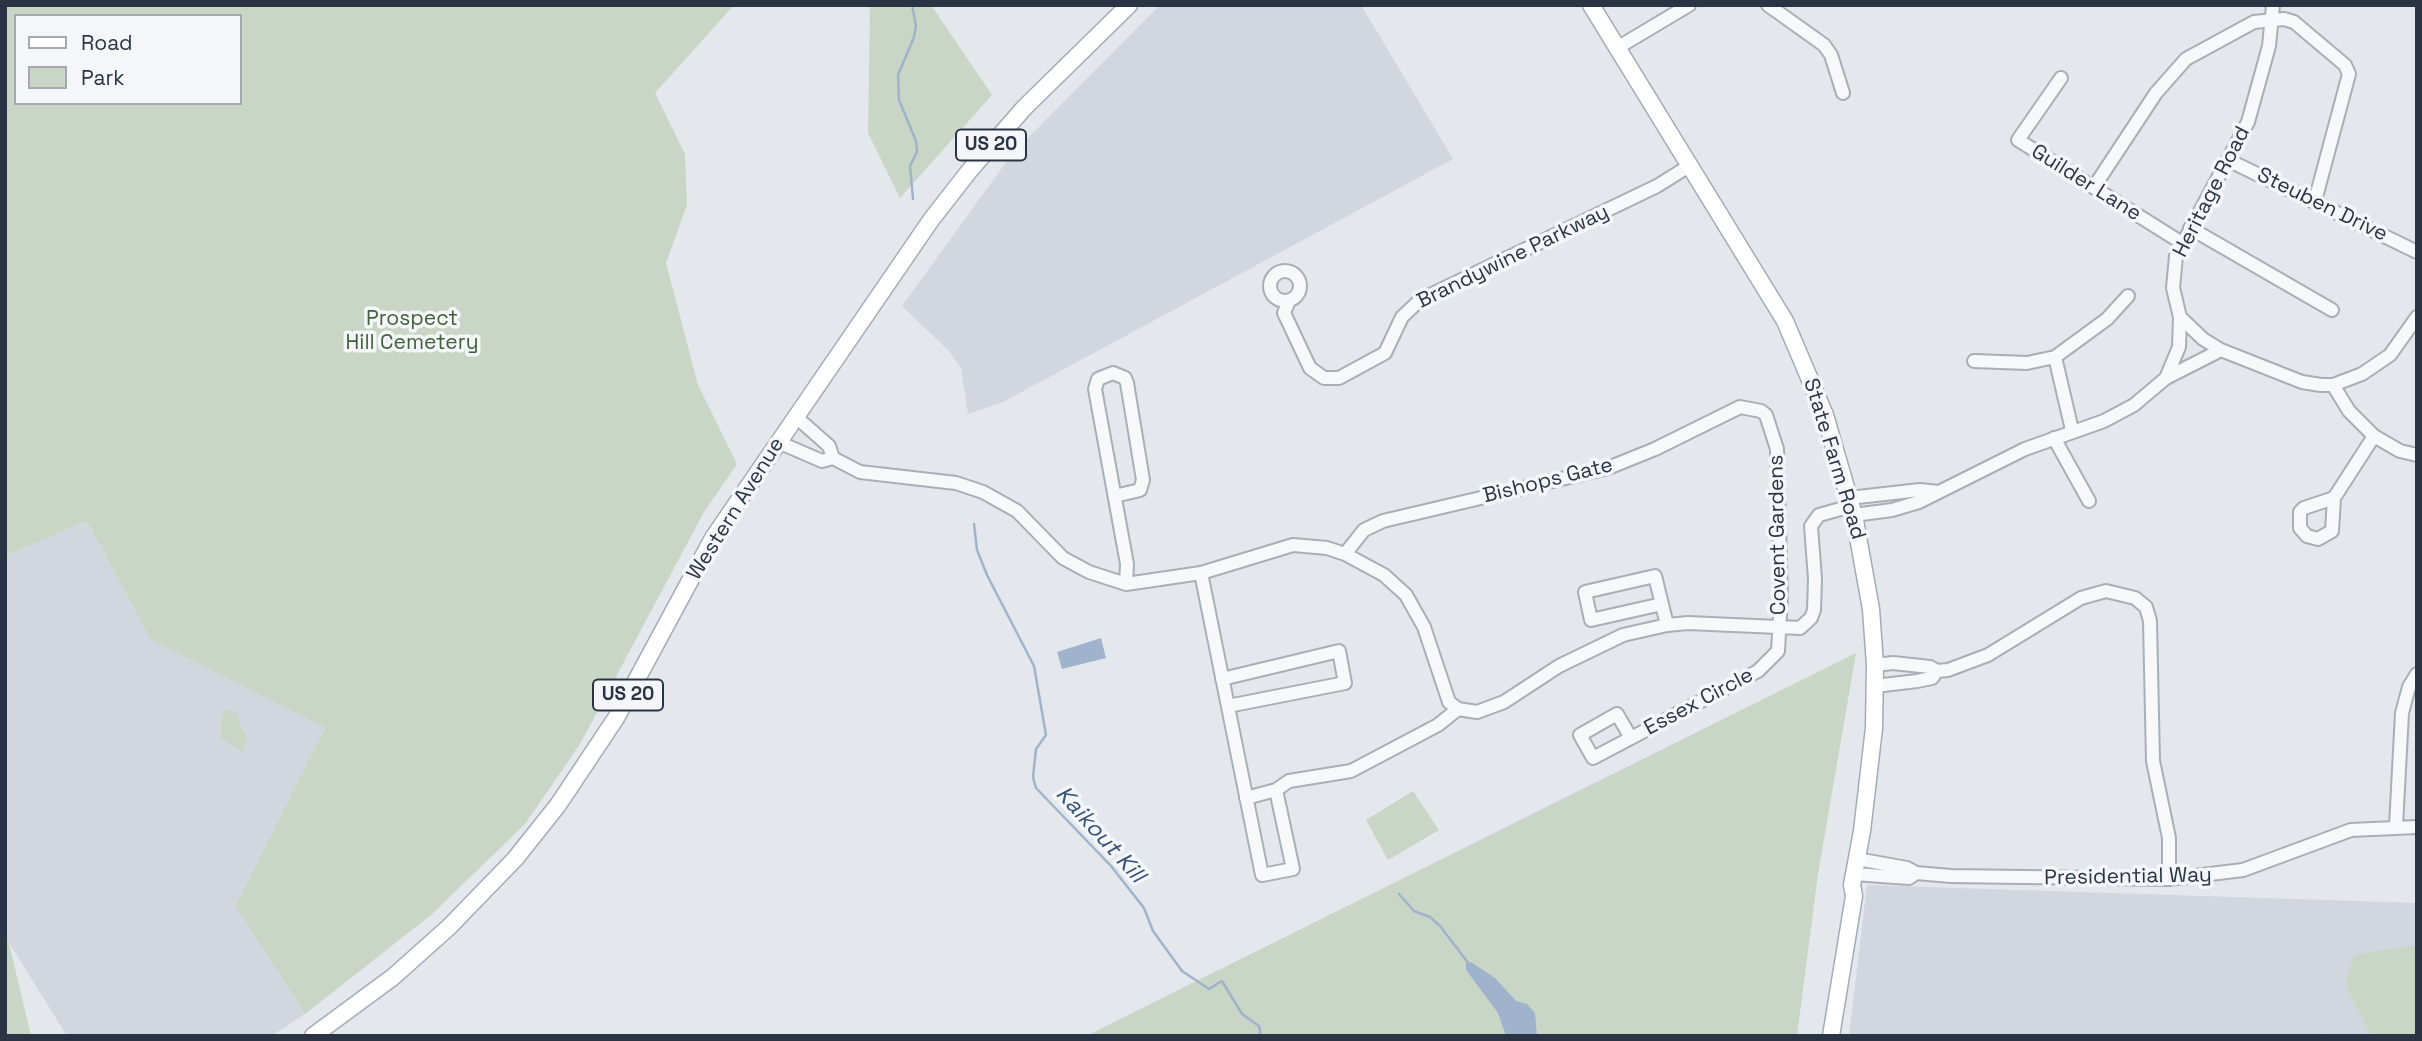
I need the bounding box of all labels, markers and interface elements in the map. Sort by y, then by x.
legend [14,14,242,105]
text: Road [81,29,133,56]
text: Park [81,64,125,91]
street label: Heritage Road [2168,122,2256,262]
road number: US 20 [956,130,1026,160]
street label: Guilder Lane [2026,139,2146,227]
street label: Steuben Drive [2253,163,2391,247]
street label: Brandywine Parkway [1413,200,1613,314]
park label: Prospect Hill Cemetery [345,306,479,356]
street label: State Farm Road [1798,375,1870,543]
street label: Western Avenue [682,433,790,585]
street label: Bishops Gate [1480,453,1616,509]
street label: Covent Gardens [1764,455,1792,615]
street label: Essex Circle [1640,663,1758,741]
road number: US 20 [593,680,663,710]
water label: Kaikout Kill [1049,781,1151,889]
street label: Presidential Way [2044,863,2212,891]

